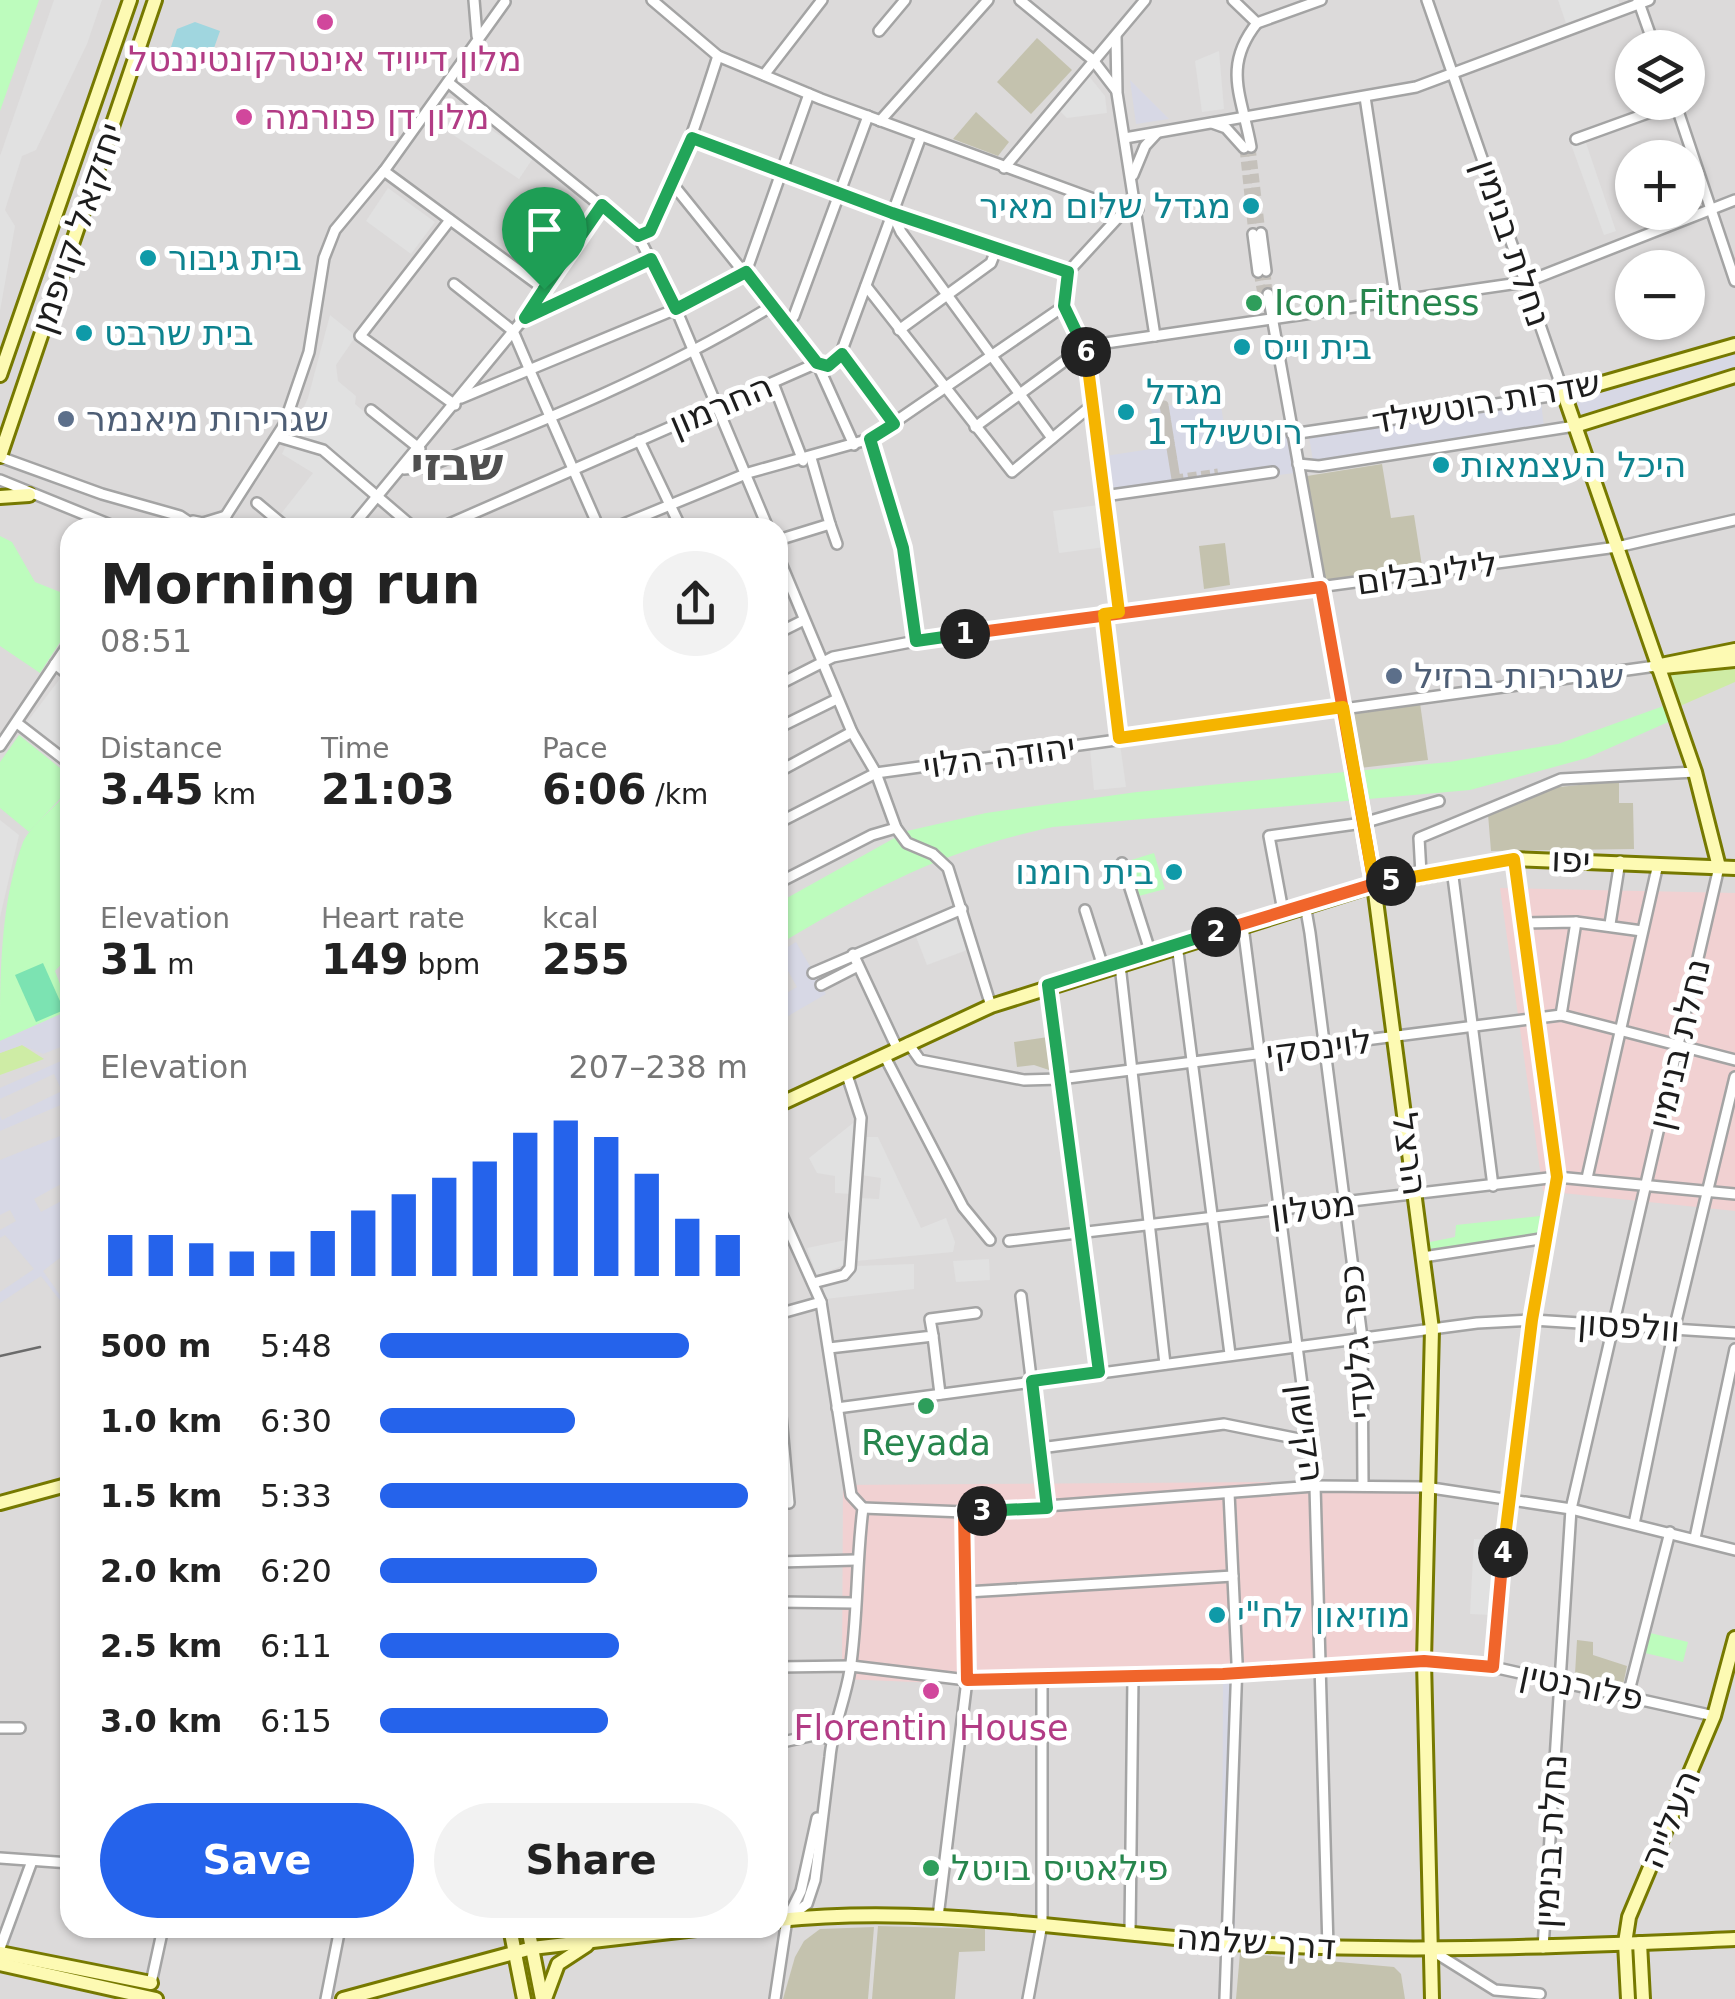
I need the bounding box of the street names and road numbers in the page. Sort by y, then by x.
street label: יחזקאל קויפמן [22,118,132,338]
street label: נחלת בנימין [1465,154,1559,332]
street label: שדרות רוטשילד [1369,362,1603,442]
street label: החרמון [663,365,779,445]
street label: לילינבלום [1354,543,1500,603]
street label: יהודה הלוי [920,726,1078,786]
street label: יפו [1551,839,1591,881]
street label: נחלת בנימין [1640,955,1718,1133]
street label: לוינסקי [1264,1021,1374,1073]
street label: הרצל [1384,1110,1436,1198]
street label: מטלון [1268,1183,1358,1233]
street label: כפר גלעדי [1331,1264,1381,1420]
street label: וולפסון [1576,1302,1682,1350]
street label: הקישון [1281,1381,1333,1485]
street label: פלורנטין [1517,1653,1647,1719]
street label: נחלת בנימין [1525,1753,1575,1929]
street label: העלייה [1631,1764,1709,1874]
street label: דרך שלמה [1175,1916,1337,1968]

